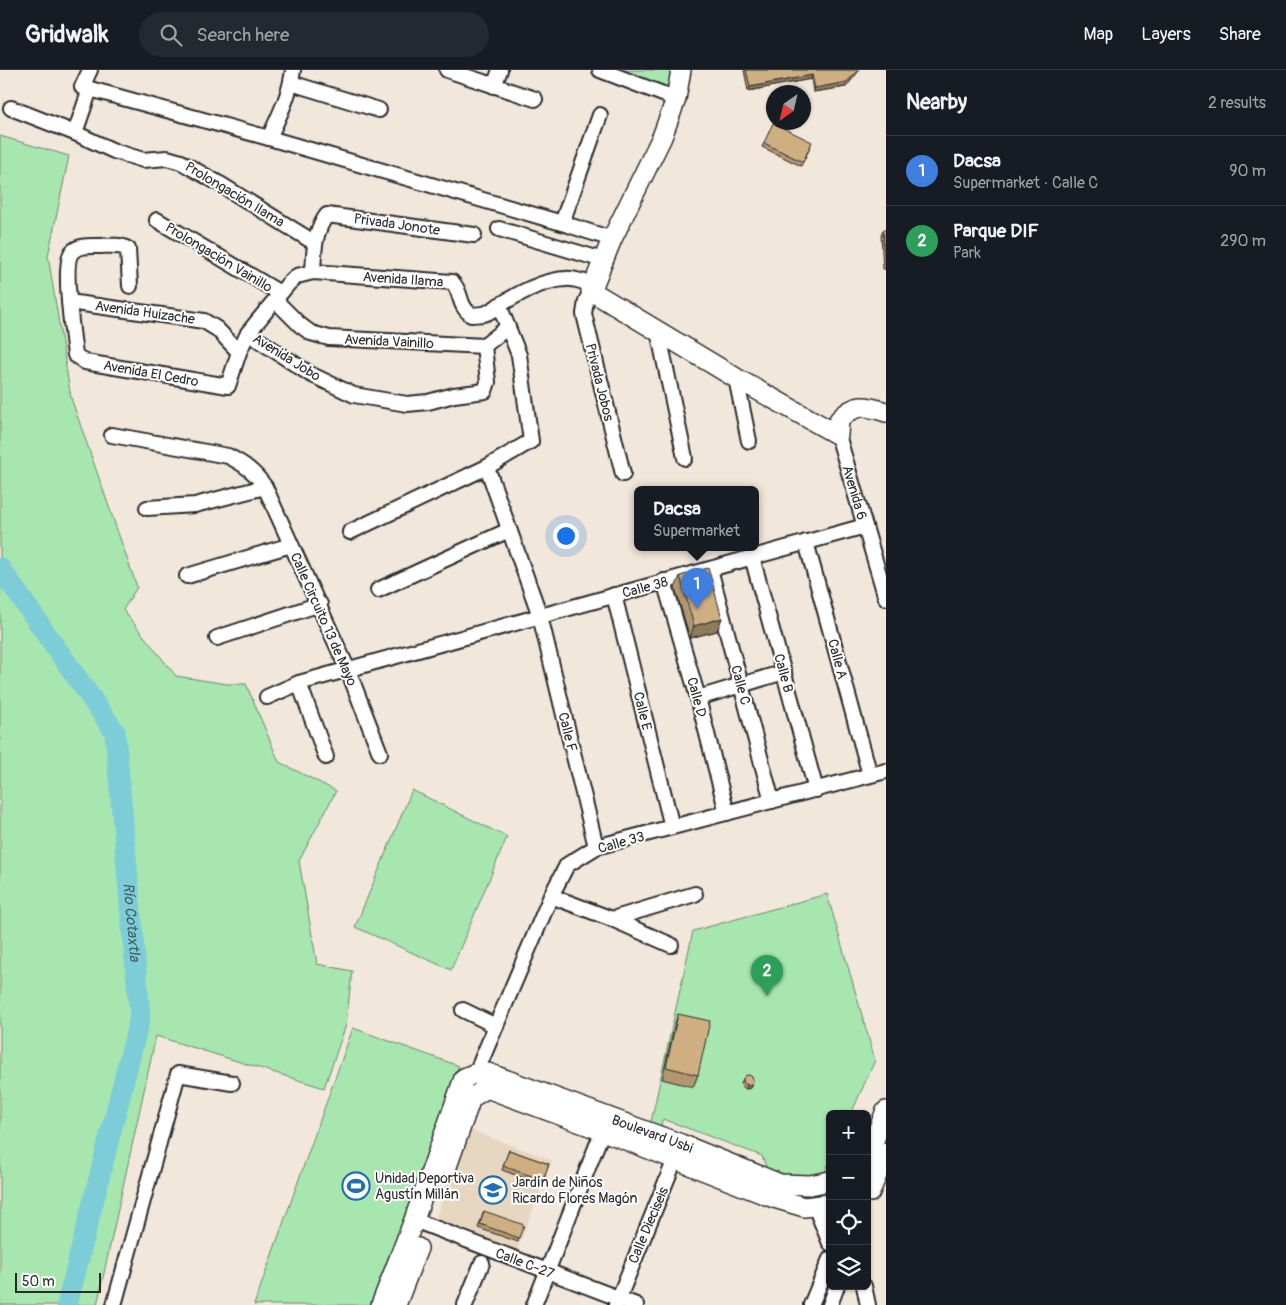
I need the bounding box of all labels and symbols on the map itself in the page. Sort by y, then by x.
north arrow [766,85,811,130]
street label: Prolongación Ilama [182,158,287,231]
street label: Privada Jonote [353,210,441,239]
street label: Prolongación Vainillo [162,219,276,296]
street label: Avenida Ilama [362,268,444,291]
street label: Avenida Huizache [94,297,196,328]
street label: Avenida Jobo [250,330,324,385]
street label: Avenida Vainillo [344,331,435,352]
street label: Privada Jobos [582,342,618,423]
street label: Avenida El Cedro [102,357,200,390]
street label: Avenida 6 [838,463,871,522]
your location [553,523,579,549]
street label: Calle Circuito 13 de Mayo [286,550,361,689]
pin: 1 [681,568,713,609]
street label: Calle 38 [620,573,670,602]
street label: Calle A [824,637,851,681]
street label: Calle B [770,652,797,695]
street label: Calle C [727,663,754,707]
street label: Calle D [683,675,710,719]
street label: Calle E [630,690,655,732]
street label: Calle F [554,711,581,754]
street label: Calle 33 [596,828,646,857]
water label: Río Cotaxtla [118,882,144,963]
pin: 2 [751,955,783,996]
street label: Boulevard Usbi [609,1111,696,1157]
place label: Unidad Deportiva Agustín Millán [375,1170,474,1203]
sports icon: Unidad Deportiva Agustín Millán [341,1171,371,1201]
place label: Jardín de Niños Ricardo Flores Magón [512,1174,638,1207]
school or university icon: Jardín de Niños Ricardo Flores Magón [478,1175,508,1205]
street label: Calle Dieciseis [625,1184,672,1266]
street label: Calle C-27 [493,1244,557,1283]
scale bar [15,1270,101,1293]

